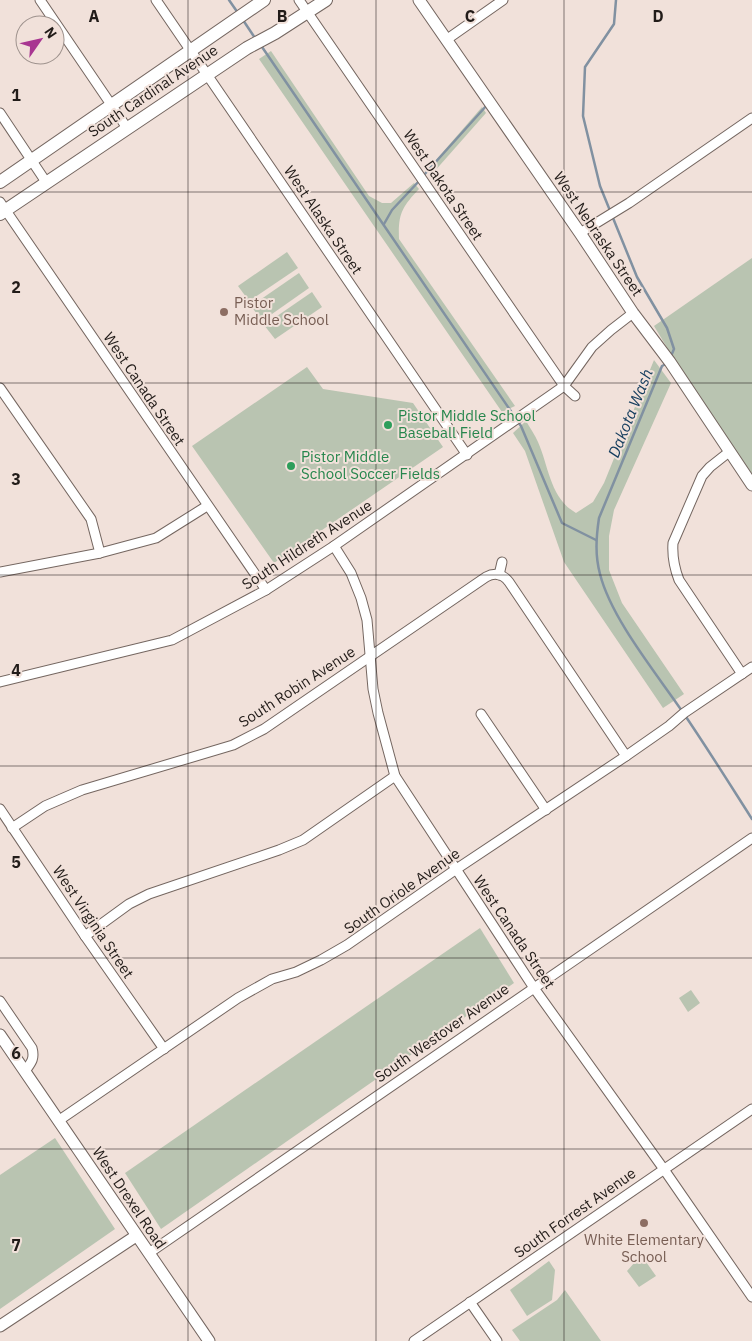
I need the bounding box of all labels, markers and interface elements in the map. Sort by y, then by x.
text: A [89,6,100,26]
text: B [277,6,288,26]
text: C [465,6,475,26]
text: D [652,6,664,26]
north arrow [15,15,65,65]
text: N [40,23,61,42]
street label: South Cardinal Avenue [84,40,221,141]
text: 1 [11,85,21,105]
street label: West Dakota Street [399,126,487,244]
street label: West Alaska Street [280,162,367,278]
street label: West Nebraska Street [550,168,647,300]
text: 2 [11,277,21,297]
place label: Pistor Middle School [234,293,329,329]
marker: Pistor Middle School [218,306,230,318]
street label: West Canada Street [99,328,189,449]
water label: Dakota Wash [603,366,657,460]
place label: Pistor Middle School Baseball Field [398,406,536,442]
marker: Pistor Middle School Baseball Field [382,419,394,431]
place label: Pistor Middle School Soccer Fields [301,447,440,483]
marker: Pistor Middle School Soccer Fields [285,460,297,472]
text: 3 [11,469,21,489]
street label: South Hildreth Avenue [238,495,375,594]
street label: South Robin Avenue [235,642,359,731]
text: 4 [11,660,21,680]
street label: South Oriole Avenue [340,843,463,938]
text: 5 [11,852,21,872]
street label: West Virginia Street [49,862,138,982]
street label: West Canada Street [469,871,559,992]
street label: South Westover Avenue [371,979,513,1086]
text: 6 [11,1043,21,1063]
street label: West Drexel Road [88,1143,170,1252]
street label: South Forrest Avenue [510,1163,639,1262]
marker: White Elementary School [638,1217,650,1229]
place label: White Elementary School [584,1230,704,1266]
text: 7 [11,1235,21,1255]

